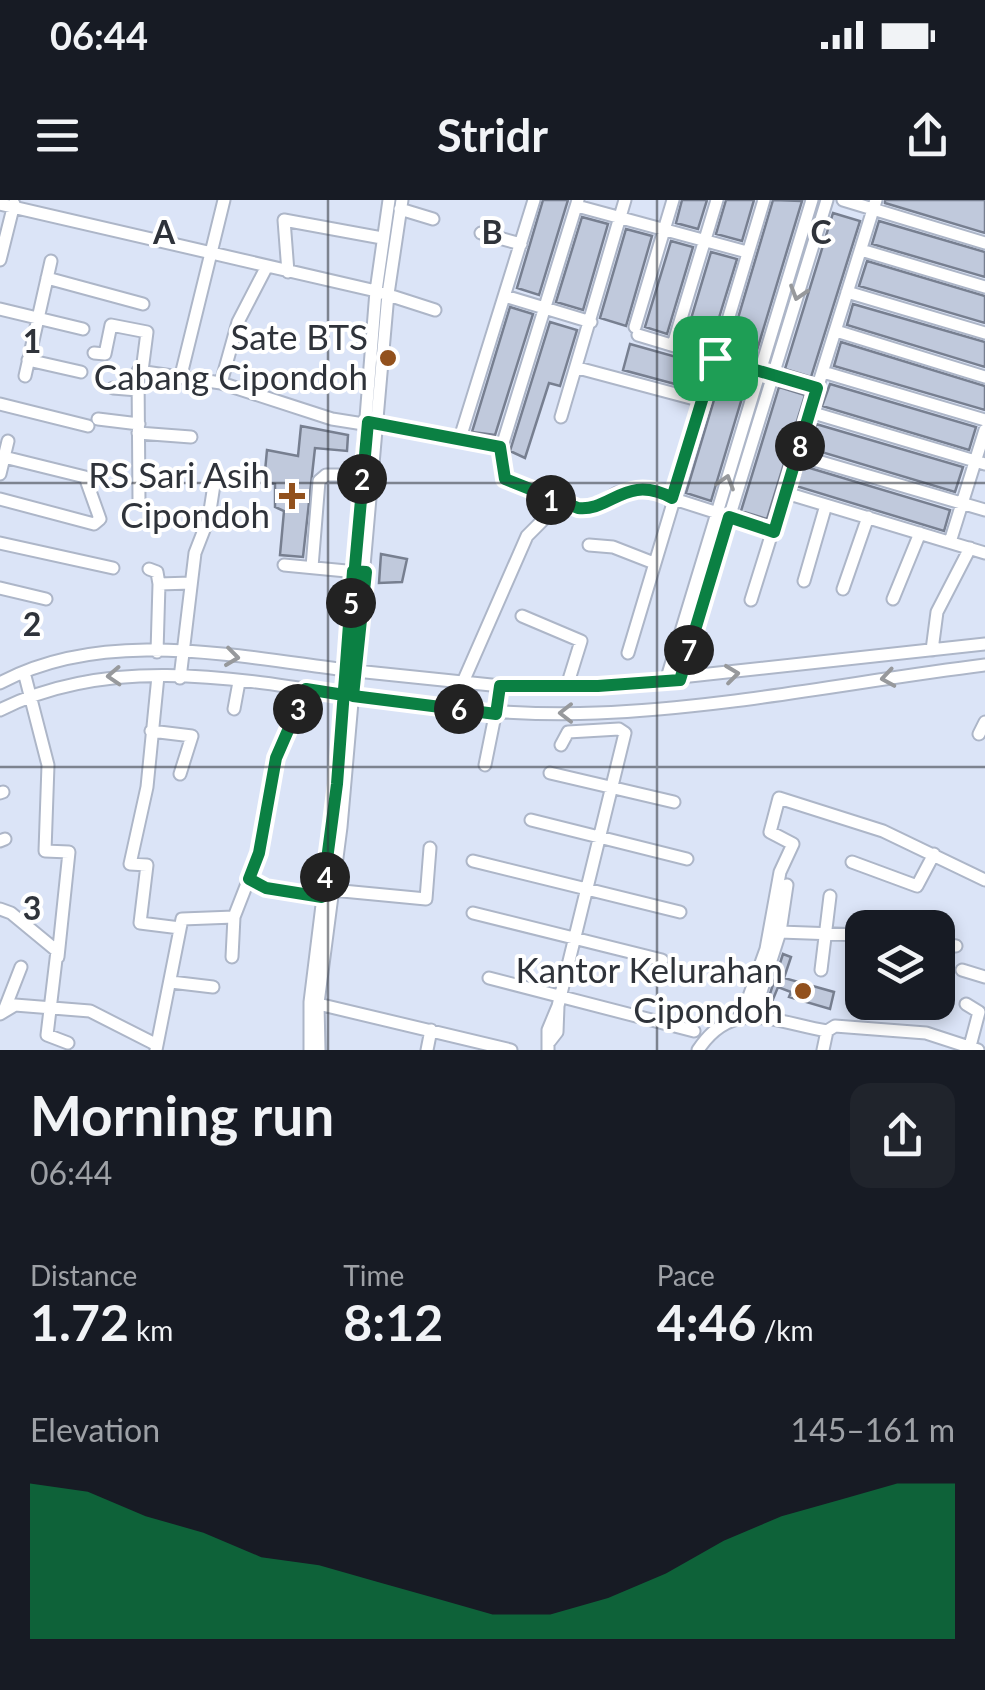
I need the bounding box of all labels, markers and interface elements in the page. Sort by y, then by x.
text: 06:44 [50,12,148,58]
icon: menu [30,108,85,163]
text: Stridr [437,108,548,162]
icon: share [900,108,955,163]
text: A [152,212,176,251]
text: B [481,212,503,251]
text: C [810,212,832,251]
one-way arrow [789,284,810,301]
place label: Sate BTS Cabang Cipondoh [94,315,368,397]
pin [673,316,758,401]
text: 1 [23,321,41,360]
icon: arrive [688,331,743,386]
marker: Sate BTS Cabang Cipondoh [377,347,399,369]
pin: 8 [775,421,825,471]
text: 8 [792,429,808,463]
place label: RS Sari Asih Cipondoh [88,453,270,535]
pin: 2 [337,454,387,504]
text: 2 [354,462,370,496]
pin: 1 [526,475,576,525]
one-way arrow [714,475,735,492]
marker: RS Sari Asih Cipondoh [279,483,305,509]
text: 1 [543,483,559,517]
pin: 5 [326,578,376,628]
text: 5 [343,586,359,620]
text: 2 [23,604,41,643]
pin: 7 [664,625,714,675]
text: 7 [681,633,697,667]
one-way arrow [224,646,240,667]
one-way arrow [724,664,740,685]
one-way arrow [106,665,122,686]
one-way arrow [880,666,897,687]
pin: 3 [273,684,323,734]
pin: 6 [434,684,484,734]
text: 3 [290,692,306,726]
text: 6 [451,692,467,726]
one-way arrow [557,702,572,724]
pin: 4 [300,852,350,902]
text: 4 [317,860,333,894]
text: 3 [23,888,41,927]
map controls [845,910,955,1020]
button: layers [845,910,955,1020]
place label: Kantor Kelurahan Cipondoh [516,948,783,1030]
marker: Kantor Kelurahan Cipondoh [792,980,814,1002]
text: Morning run [30,1082,334,1148]
button: share [850,1083,955,1188]
text: 06:44 [30,1153,112,1192]
text: Distance [30,1258,137,1292]
text: Time [343,1258,404,1292]
text: Pace [657,1258,715,1292]
text: 1.72 [30,1292,129,1352]
text: 8:12 [343,1292,443,1352]
text: 4:46 [657,1292,757,1352]
text: km [129,1313,173,1347]
text: /km [757,1313,814,1347]
text: Elevation [30,1410,160,1449]
text: 145–161 m [791,1410,955,1449]

